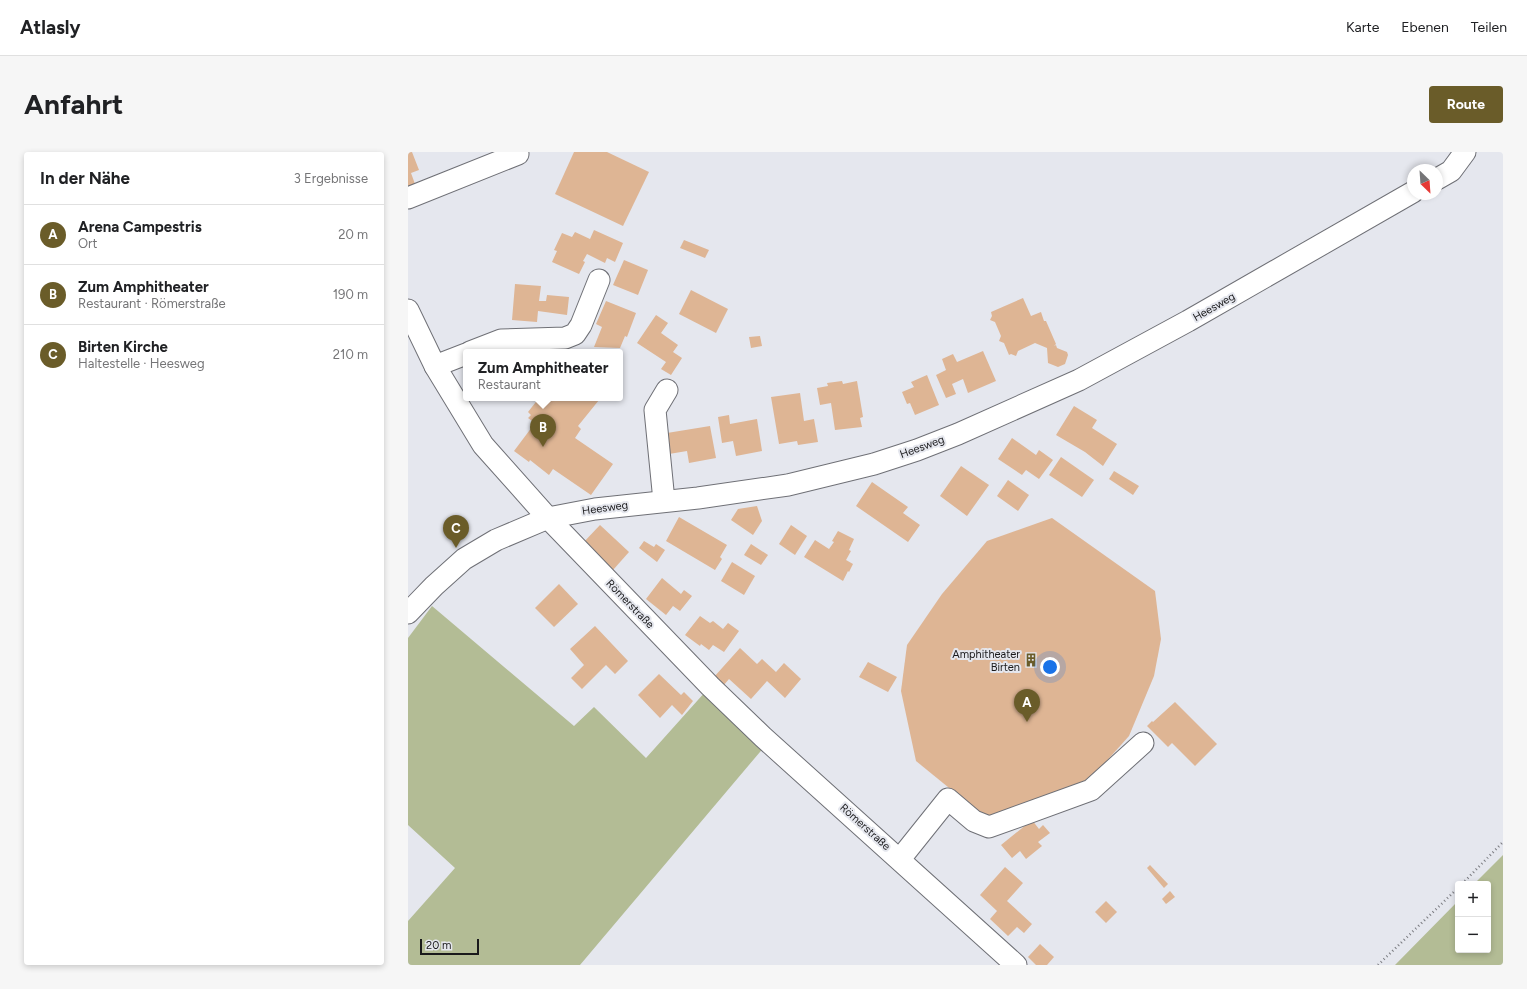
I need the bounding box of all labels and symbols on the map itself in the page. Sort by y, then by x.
north arrow [1407,164,1443,200]
street label: Heesweg [1191,290,1237,324]
pin: B [530,414,556,447]
street label: Heesweg [898,433,946,461]
street label: Heesweg [581,498,629,518]
pin: C [443,515,469,548]
street label: Römerstraße [603,577,657,631]
place label: Amphitheater Birten [952,648,1020,674]
building icon: Amphitheater Birten [1023,652,1039,668]
your location [1040,657,1060,677]
pin: A [1014,689,1040,722]
street label: Römerstraße [837,801,893,853]
scale bar [420,937,479,956]

